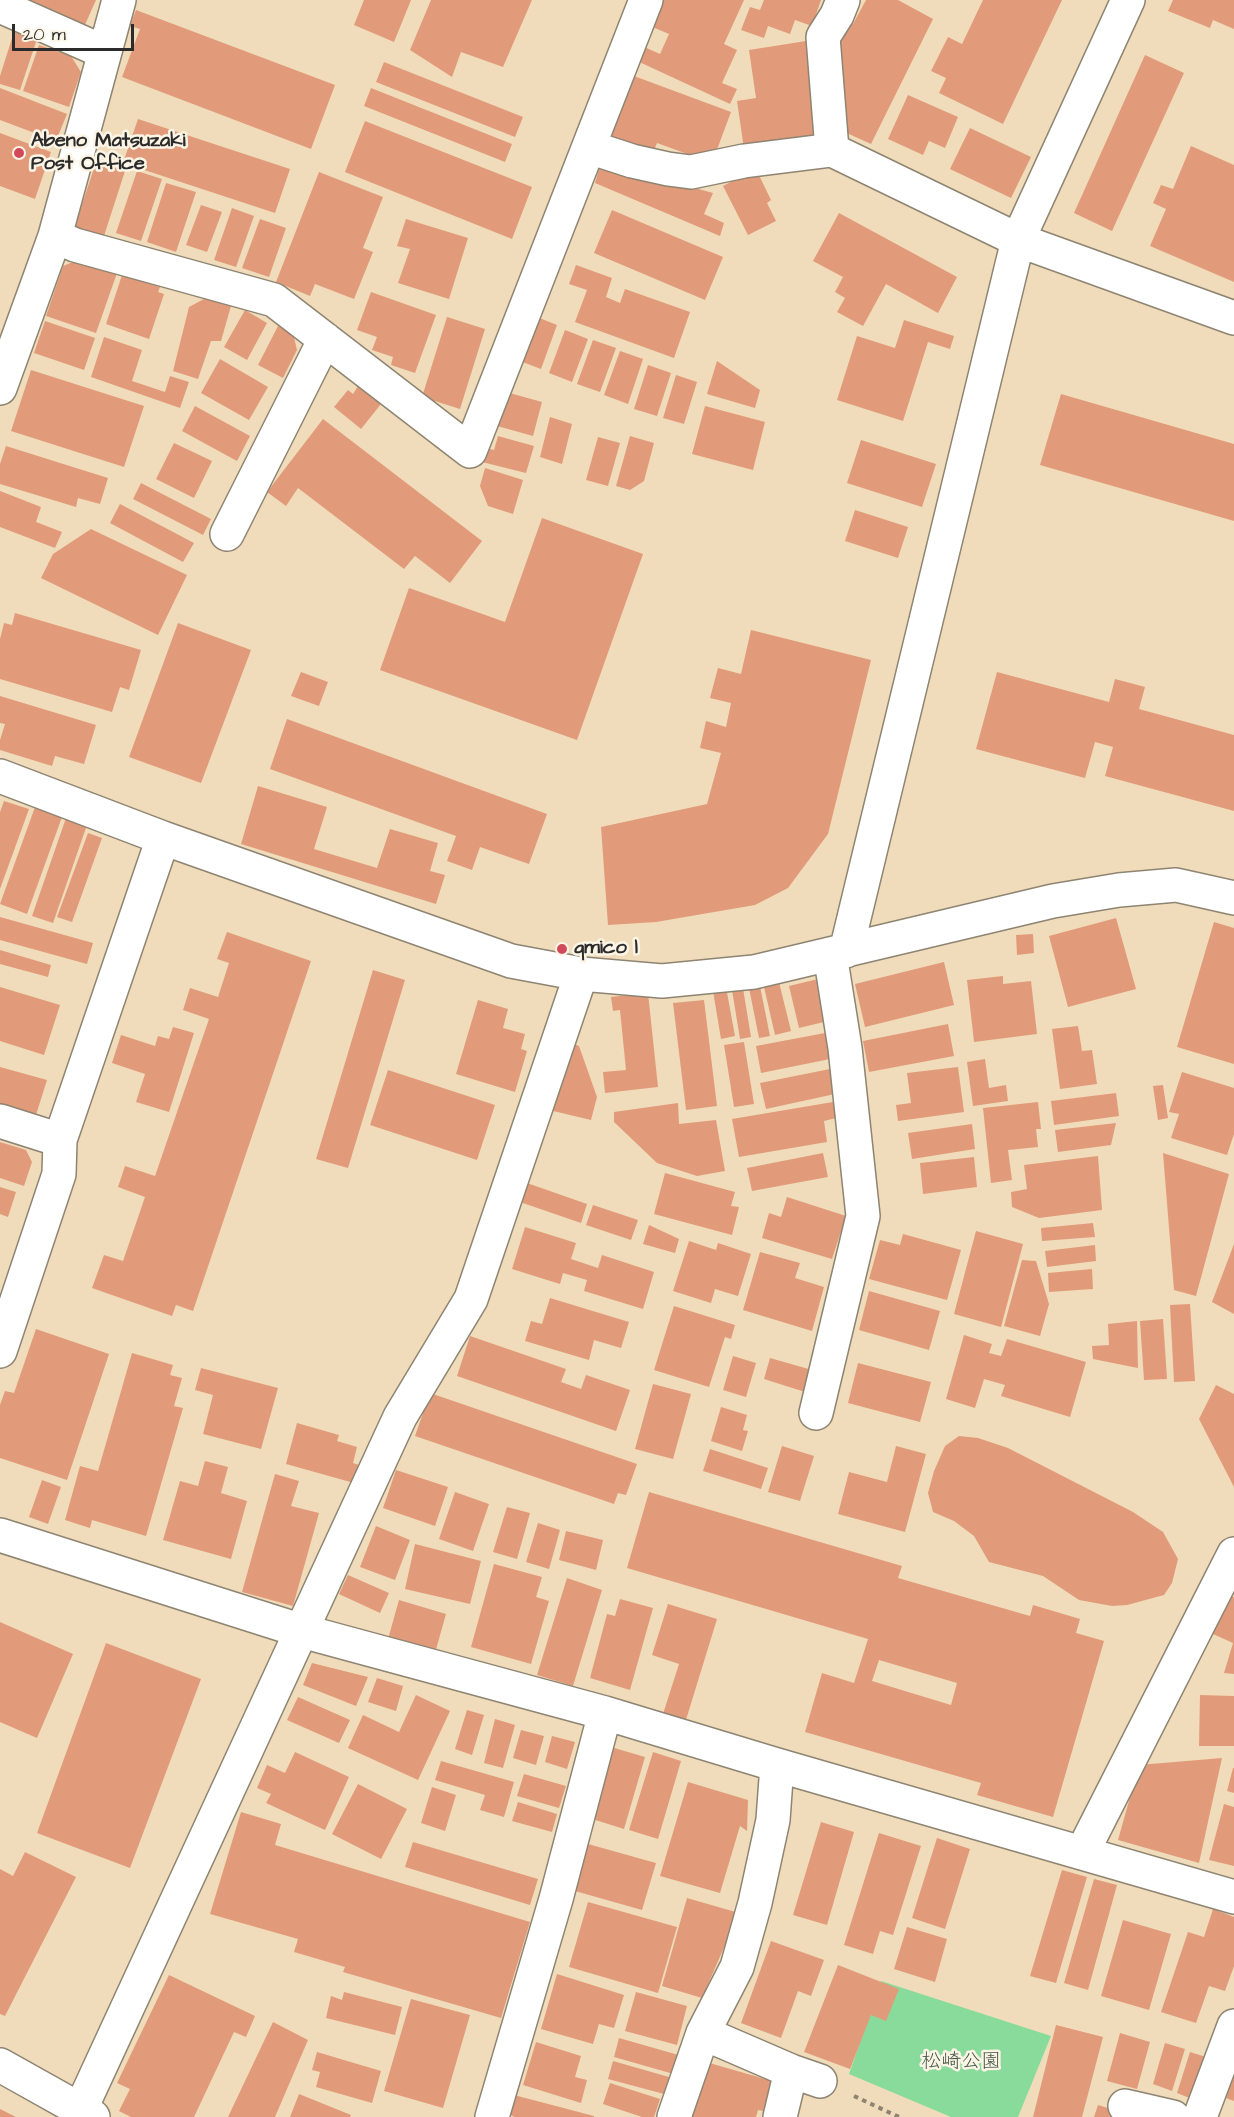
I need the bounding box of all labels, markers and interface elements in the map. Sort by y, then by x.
scale bar [15,12,136,50]
text: 20 m [23,22,66,47]
place label: Abeno Matsuzaki Post Office [31,130,186,177]
marker: Abeno Matsuzaki Post Office [12,146,26,160]
place label: qmico l [574,937,638,961]
marker: qmico l [555,942,569,956]
park label: 松崎公園 [921,2051,1001,2075]

